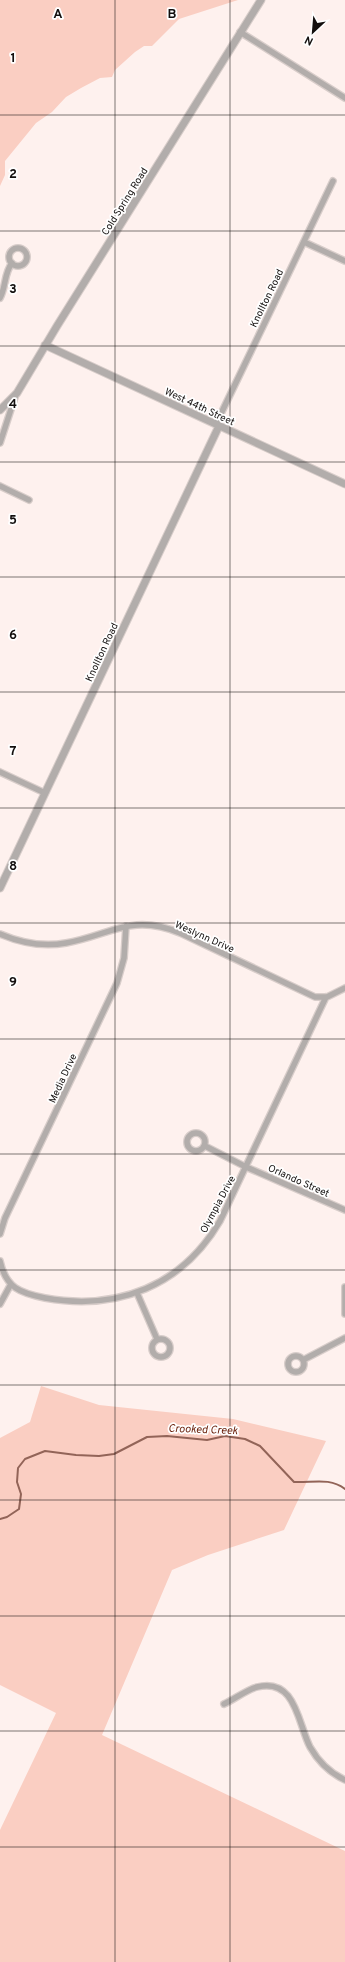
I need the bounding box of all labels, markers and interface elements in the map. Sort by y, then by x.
text: A [53,7,63,23]
text: B [168,7,177,23]
north arrow [293,12,333,52]
text: N [302,32,316,48]
text: 1 [10,51,16,67]
street label: Cold Spring Road [99,165,151,238]
text: 2 [9,167,17,183]
street label: Knollton Road [248,267,287,330]
text: 3 [9,282,17,298]
street label: West 44th Street [162,385,237,429]
text: 4 [9,397,17,413]
text: 5 [9,513,17,529]
street label: Knollton Road [83,621,122,684]
text: 6 [9,628,17,644]
text: 7 [10,744,17,760]
text: 8 [9,859,17,875]
street label: Weslynn Drive [173,918,236,956]
text: 9 [9,975,17,991]
street label: Media Drive [46,1052,80,1105]
street label: Orlando Street [266,1162,331,1201]
street label: Olympia Drive [198,1174,239,1236]
water label: Crooked Creek [168,1422,238,1438]

